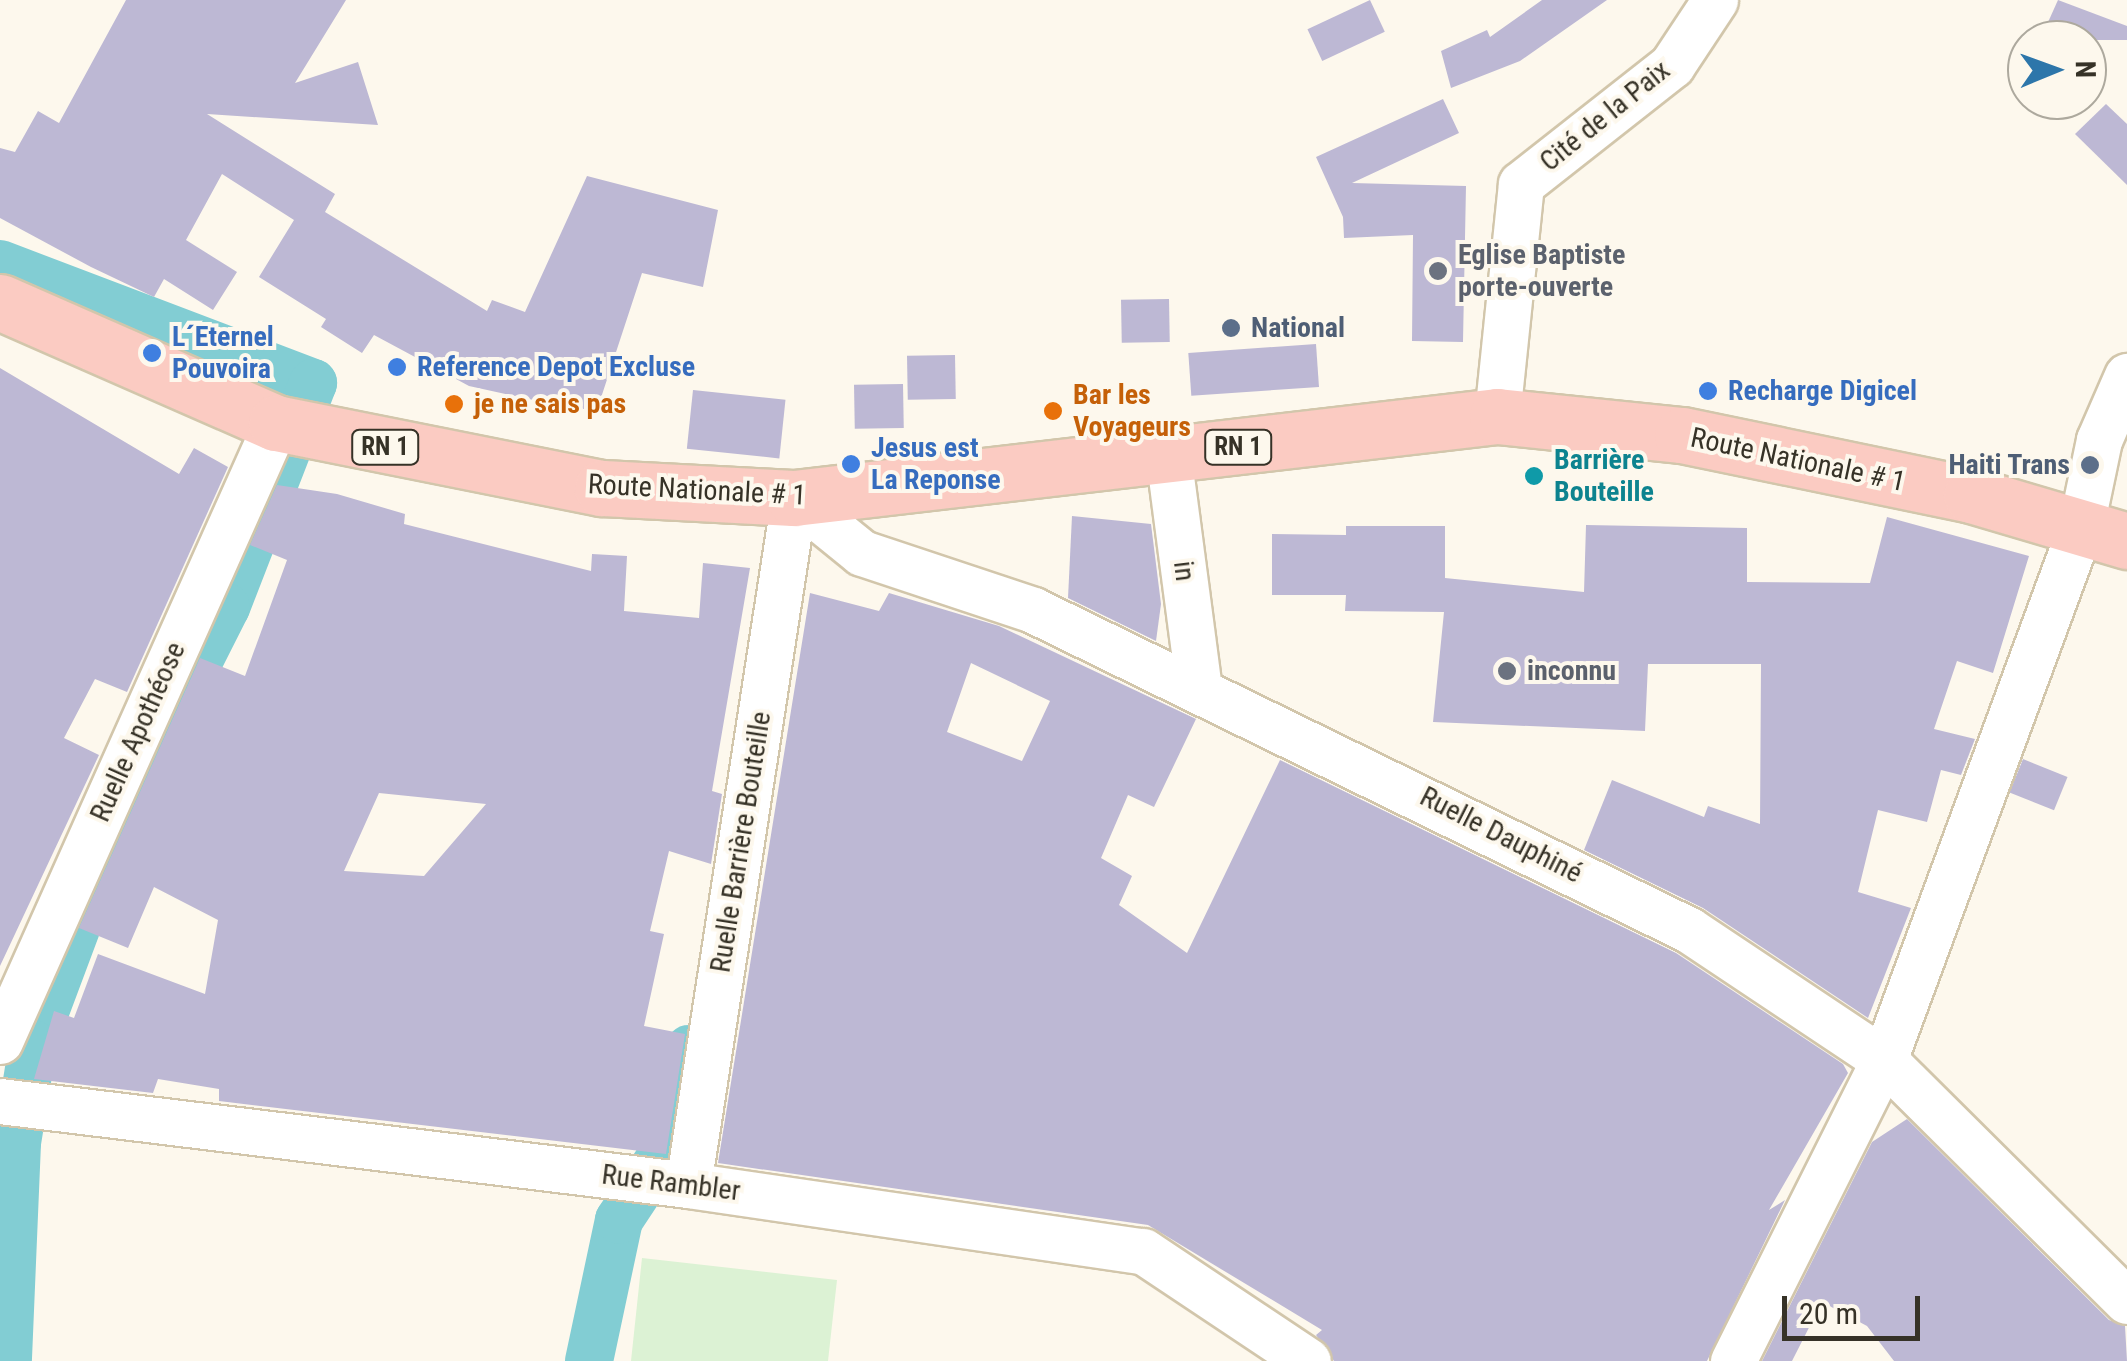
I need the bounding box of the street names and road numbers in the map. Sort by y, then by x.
street label: Cité de la Paix [1533,53,1677,179]
street label: Route Nationale # 1 [1688,421,1908,499]
road number: RN 1 [350,427,420,467]
road number: RN 1 [1203,427,1273,467]
street label: Route Nationale # 1 [587,468,807,512]
street label: in [1166,559,1202,583]
street label: Ruelle Apothéose [83,637,193,827]
street label: Ruelle Barrière Bouteille [704,709,778,975]
street label: Ruelle Dauphiné [1414,780,1588,890]
street label: Rue Rambler [600,1158,742,1208]

